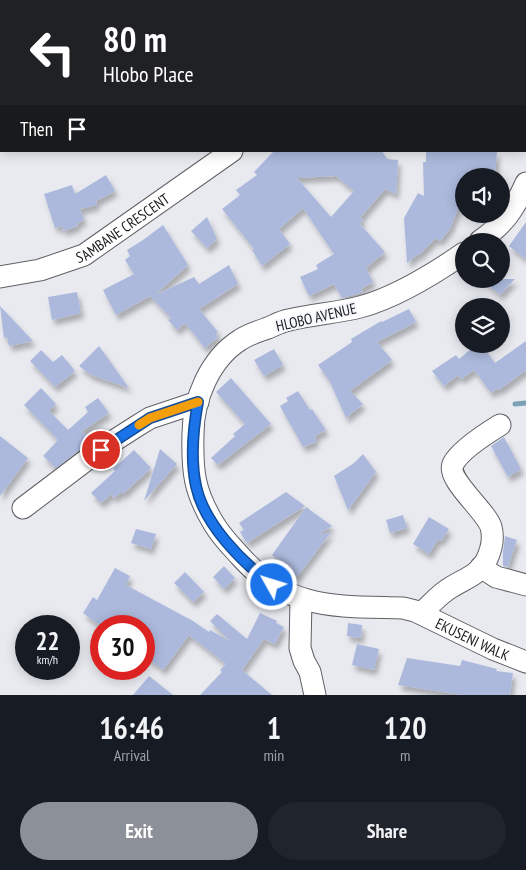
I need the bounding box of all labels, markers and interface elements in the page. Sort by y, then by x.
text: 80 m [103,16,167,62]
icon: left [20,20,85,85]
text: Hlobo Place [103,60,194,88]
icon: arrive [63,115,91,143]
text: Then [20,117,53,141]
map controls [455,168,510,353]
button: sound [455,168,510,223]
street label: SAMBANE CRESCENT [73,188,173,267]
button: search [455,233,510,288]
button: layers [455,298,510,353]
street label: HLOBO AVENUE [274,299,358,335]
pin [80,429,122,471]
icon: arrive [87,436,115,464]
position arrow [245,558,297,610]
street label: EKUSENI WALK [433,613,513,664]
speed limit sign: 30 [90,615,155,680]
text: 22 [36,625,59,657]
text: km/h [37,652,58,667]
text: 16:46 [99,708,164,747]
text: 1 [267,708,281,747]
text: 120 [384,708,427,747]
text: Arrival [114,745,150,765]
text: min [263,745,284,765]
text: m [400,745,410,765]
button: Exit [20,802,258,860]
button: Share [268,802,506,860]

